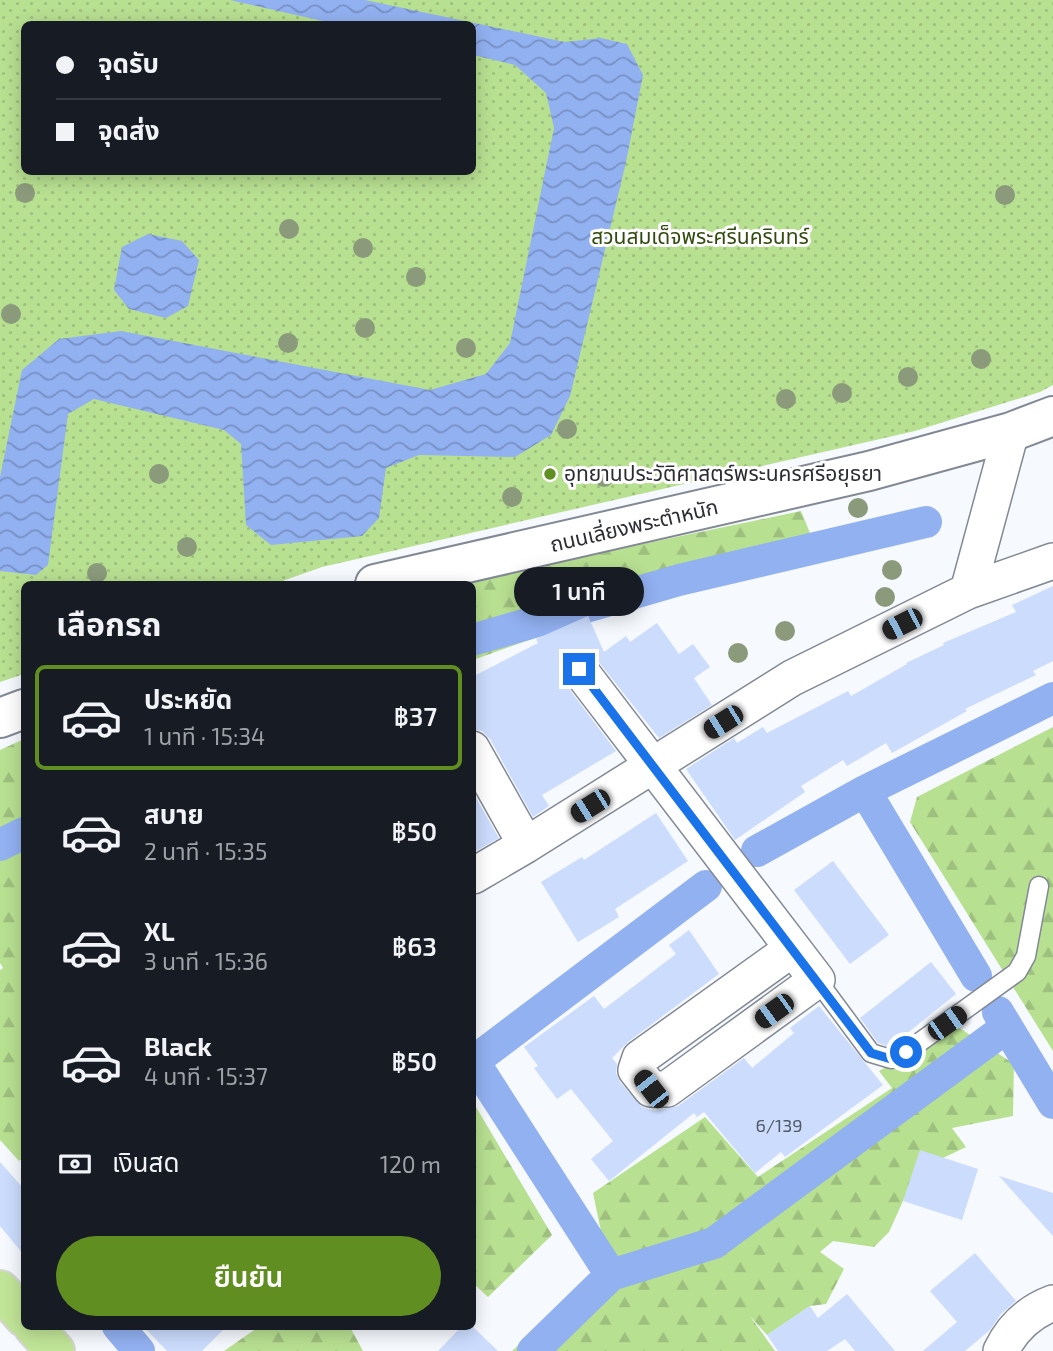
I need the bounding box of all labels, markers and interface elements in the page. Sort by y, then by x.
text: จุดรับ [98,47,159,78]
text: จุดส่ง [98,114,160,145]
park label: สวนสมเด็จพระศรีนครินทร์ [591,223,810,248]
place label: อุทยานประวัติศาสตร์พระนครศรีอยุธยา [564,460,882,487]
marker: อุทยานประวัติศาสตร์พระนครศรีอยุธยา [542,466,558,482]
street label: ถนนเลี่ยงพระตำหนัก [547,492,720,556]
callout: 1 นาที [514,568,644,616]
text: 1 นาที [552,577,606,605]
text: เลือกรถ [56,604,161,642]
car [879,605,926,643]
route end [563,653,595,685]
text: ประหยัด [144,683,232,714]
icon: car [60,686,123,749]
text: ฿37 [394,700,437,731]
car [700,702,747,742]
text: 1 นาที · 15:34 [144,722,265,750]
car [567,786,614,826]
text: สบาย [144,798,204,829]
icon: car [60,801,123,864]
text: ฿50 [392,815,437,846]
text: 2 นาที · 15:35 [144,837,267,865]
text: XL [144,915,175,946]
icon: car [60,916,123,979]
text: ฿63 [392,930,437,961]
text: 3 นาที · 15:36 [144,947,268,975]
car [751,990,798,1032]
car [924,1002,971,1044]
text: Black [144,1030,212,1061]
icon: car [60,1031,123,1094]
route start [890,1036,922,1068]
text: ฿50 [392,1045,437,1076]
text: 4 นาที · 15:37 [144,1062,268,1090]
car [630,1066,673,1112]
house number: 6/139 [755,1114,803,1136]
icon: cash [56,1145,94,1183]
text: เงินสด [112,1146,179,1177]
text: 120 m [380,1150,441,1178]
button: ยืนยัน [56,1236,441,1316]

